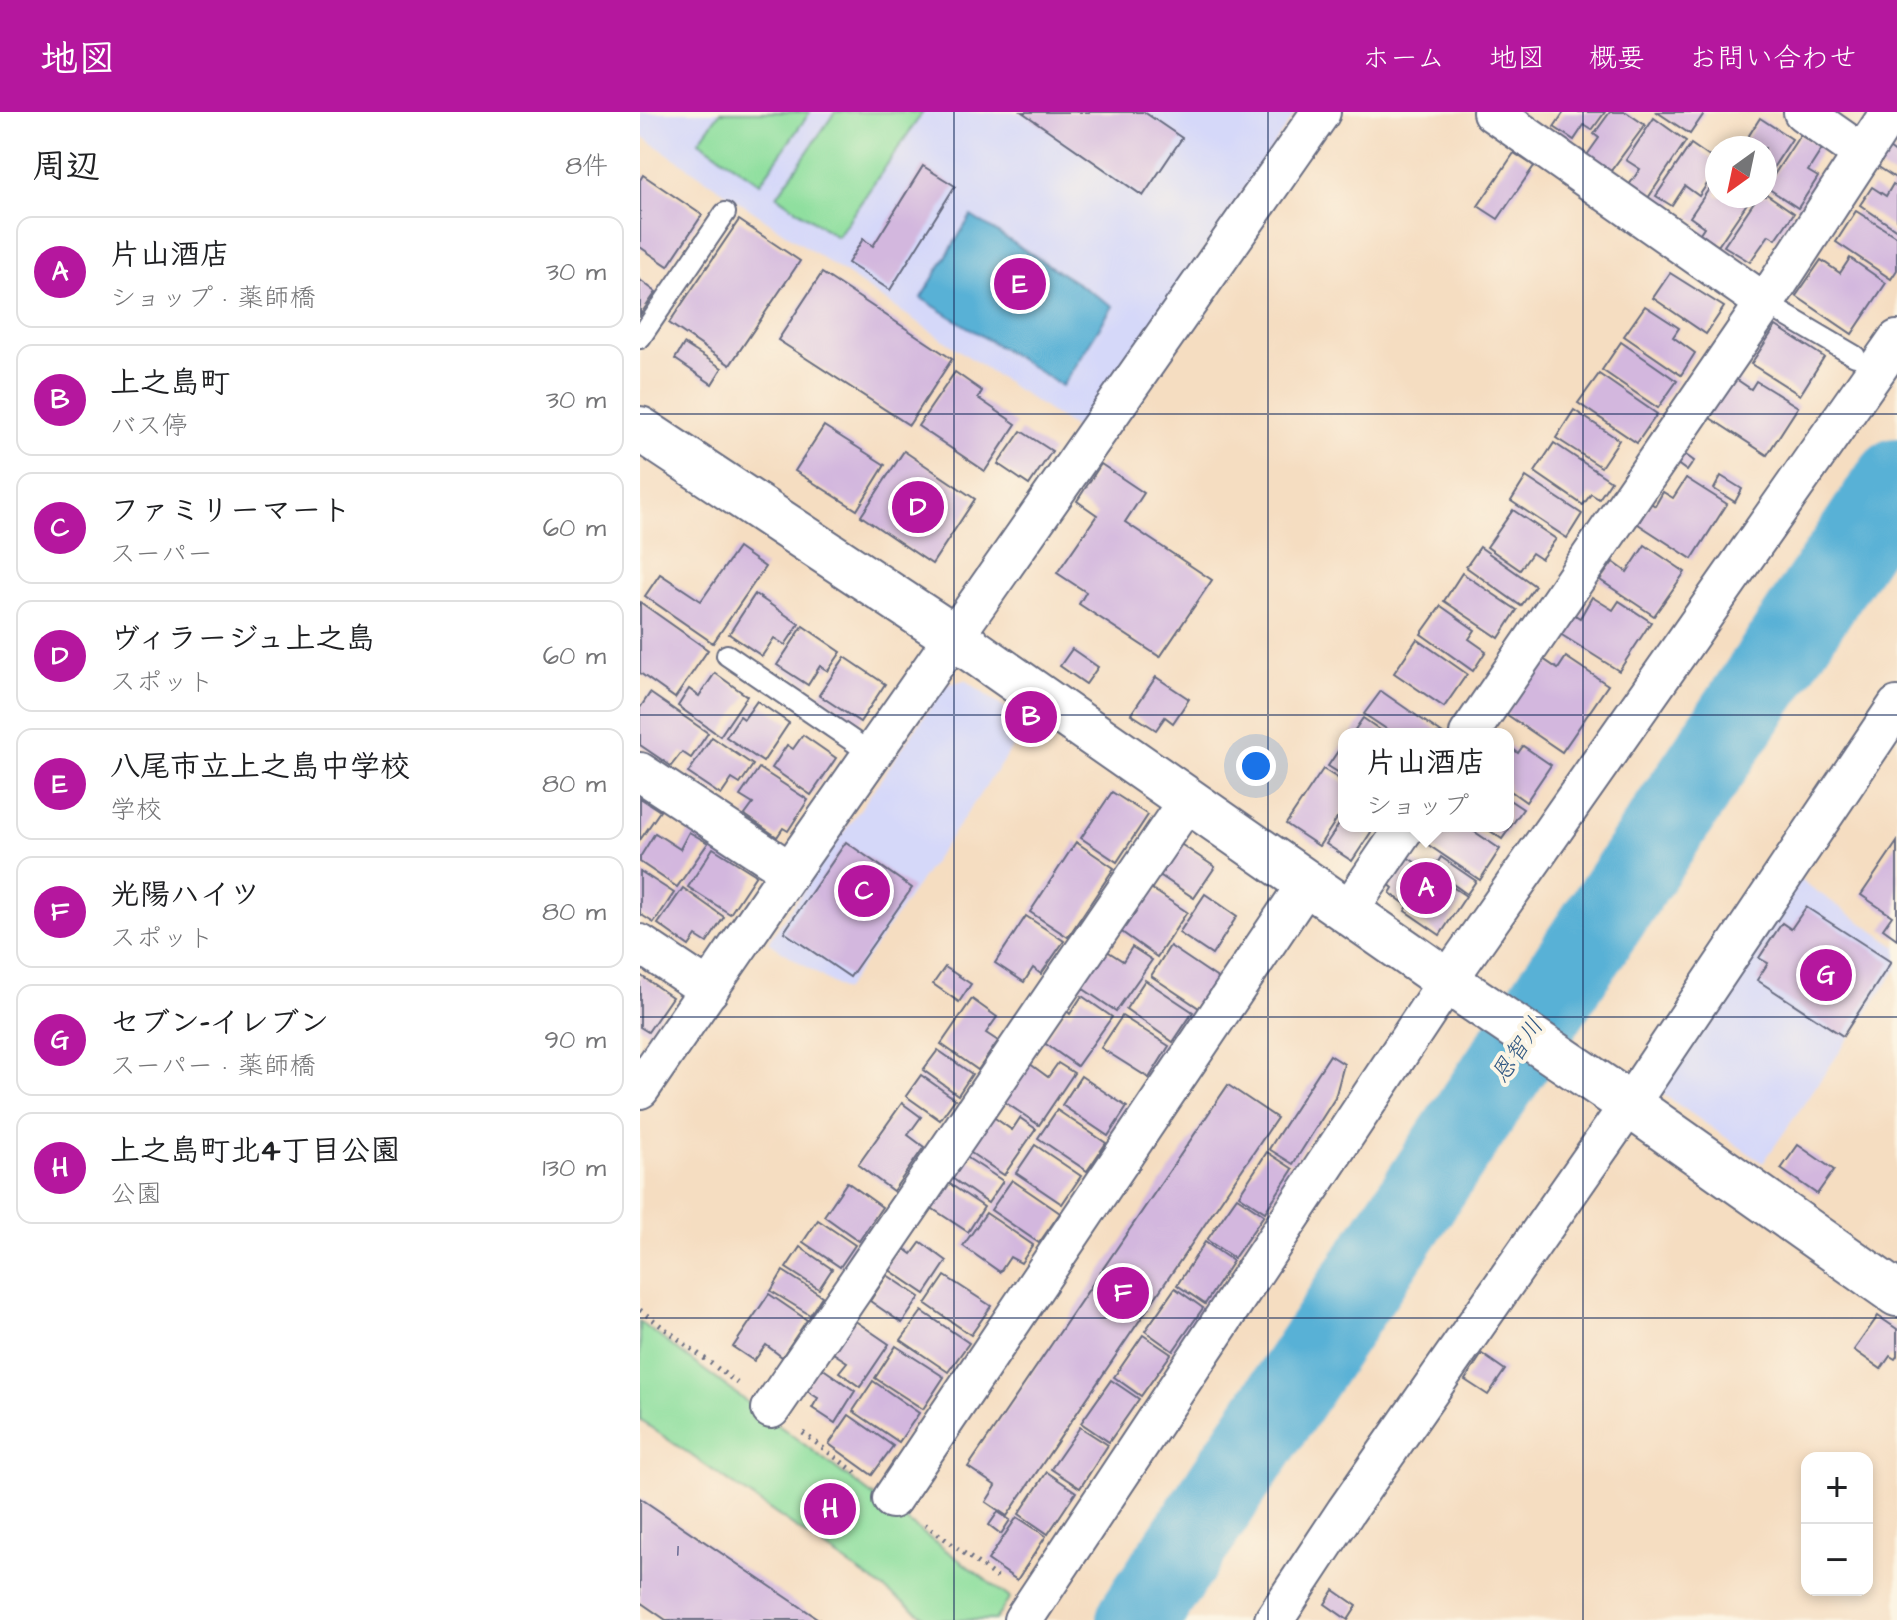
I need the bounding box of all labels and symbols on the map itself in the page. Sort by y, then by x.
north arrow [1705,136,1777,208]
pin: E [994,254,1046,314]
pin: D [892,477,944,537]
pin: B [1005,687,1057,747]
your location [1236,746,1276,786]
pin: A [1400,858,1452,918]
pin: C [838,861,890,921]
pin: G [1800,945,1852,1005]
water label: 恩智川 [1484,1011,1552,1090]
pin: F [1097,1263,1149,1323]
pin: H [804,1479,856,1539]
house number: 1 [677,1538,679,1563]

